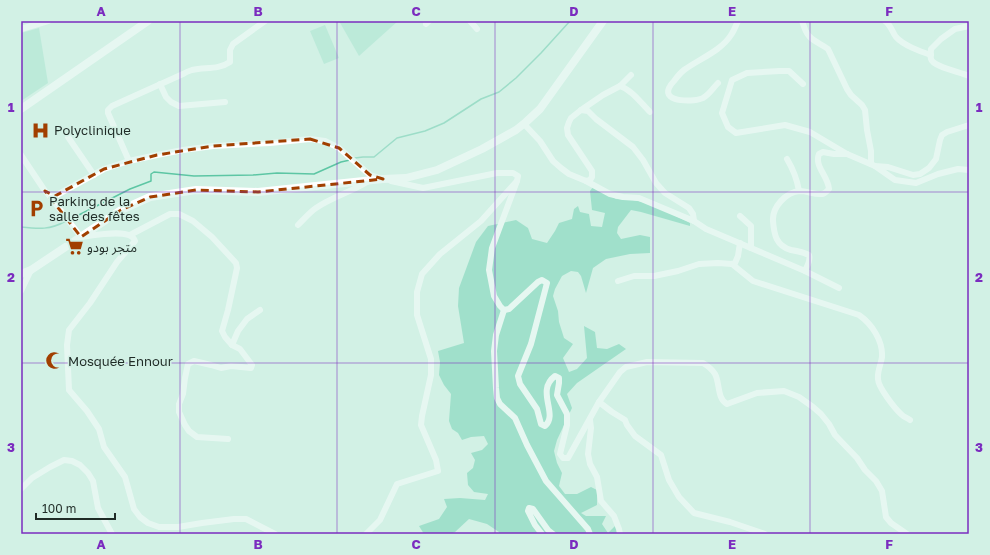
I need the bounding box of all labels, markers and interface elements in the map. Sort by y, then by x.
text: A [96,3,106,19]
text: B [253,3,263,19]
text: C [411,3,421,19]
text: D [569,3,579,19]
text: E [728,3,736,19]
text: F [885,3,893,19]
text: 1 [8,99,15,115]
text: 1 [976,99,983,115]
hospital icon: Polyclinique [31,120,51,140]
place label: Polyclinique [54,122,131,138]
place label: Parking de la salle des fêtes [49,193,140,224]
parking icon: Parking de la salle des fêtes [26,198,46,218]
supermarket icon: متجر بودو [64,237,84,257]
place label: متجر بودو [87,239,137,255]
text: 2 [7,269,15,285]
text: 2 [975,269,983,285]
mosque icon: Mosquée Ennour [45,351,65,371]
place label: Mosquée Ennour [68,353,173,369]
text: 3 [7,439,15,455]
text: 3 [975,439,983,455]
scale bar [36,495,115,521]
text: 100 m [42,501,76,516]
text: A [96,536,106,552]
text: B [253,536,263,552]
text: C [411,536,421,552]
text: D [569,536,579,552]
text: E [728,536,736,552]
text: F [885,536,893,552]

